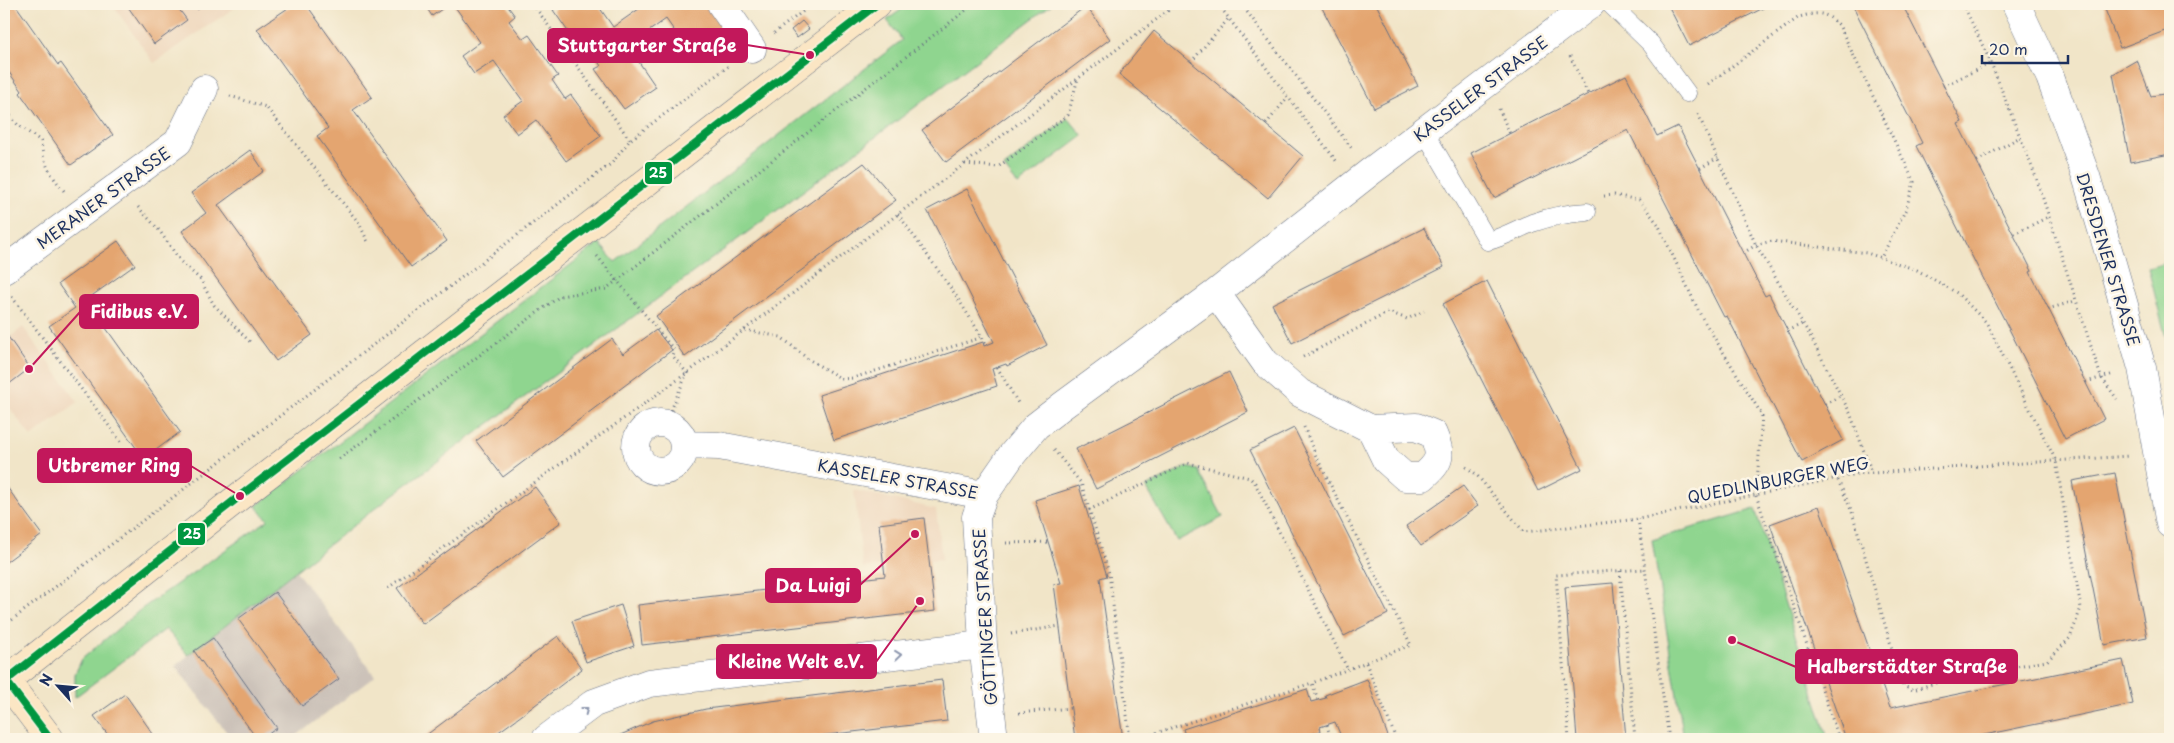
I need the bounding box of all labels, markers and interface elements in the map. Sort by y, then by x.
callout: Stuttgarter Straße [548,29,747,62]
street label: KASSELER STRASSE [1408,29,1552,147]
text: Stuttgarter Straße [558,31,737,58]
scale bar [1982,32,2068,64]
text: 20 m [1989,37,2028,60]
street label: MERANER STRASSE [31,140,175,254]
line badge: 25 [644,161,673,185]
text: 25 [649,162,667,183]
street label: DRESDENER STRASSE [2071,169,2147,349]
callout: Fidibus e.V. [80,295,198,328]
text: Fidibus e.V. [90,297,188,324]
callout: Utbremer Ring [38,449,191,482]
street label: QUEDLINBURGER WEG [1685,450,1871,508]
text: Utbremer Ring [48,451,180,478]
street label: KASSELER STRASSE [816,452,980,504]
line badge: 25 [177,522,206,546]
text: 25 [183,523,201,544]
street label: GÖTTINGER STRASSE [966,528,1002,706]
callout: Da Luigi [766,569,860,602]
text: Da Luigi [776,571,850,598]
callout: Kleine Welt e.V. [717,645,876,678]
text: Kleine Welt e.V. [728,647,864,674]
one-way arrow [894,650,902,661]
callout: Halberstädter Straße [1796,650,2017,683]
text: Halberstädter Straße [1807,652,2007,679]
north arrow [32,660,82,710]
text: N [34,670,58,690]
one-way arrow [579,707,589,716]

